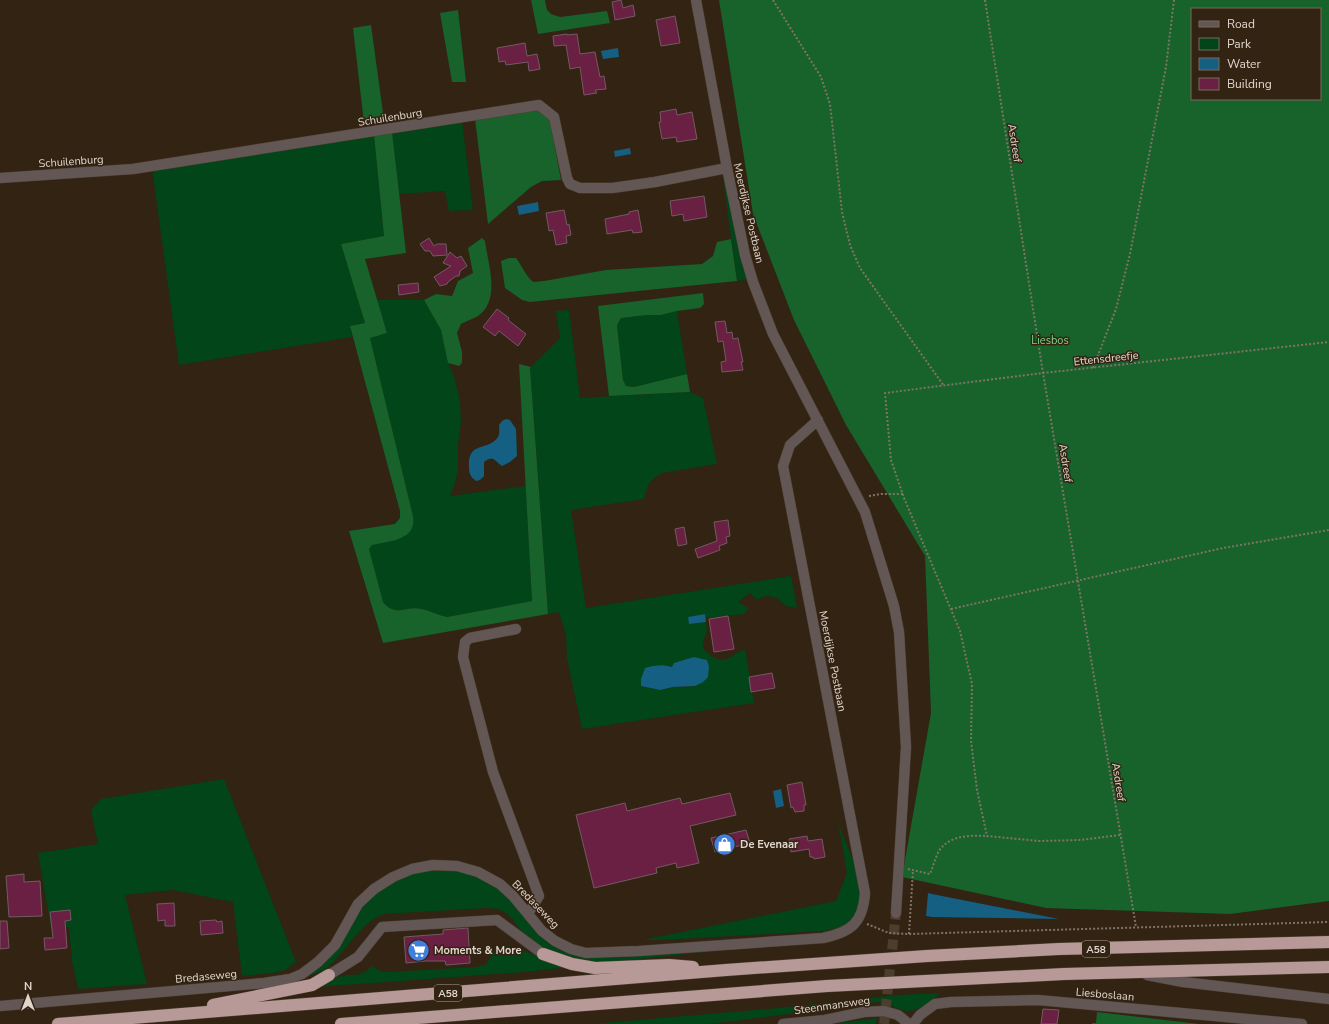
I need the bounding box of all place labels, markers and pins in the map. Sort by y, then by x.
shop icon: De Evenaar [711,831,737,857]
place label: De Evenaar [740,837,799,852]
supermarket icon: Moments & More [405,937,431,963]
place label: Moments & More [434,943,522,958]

